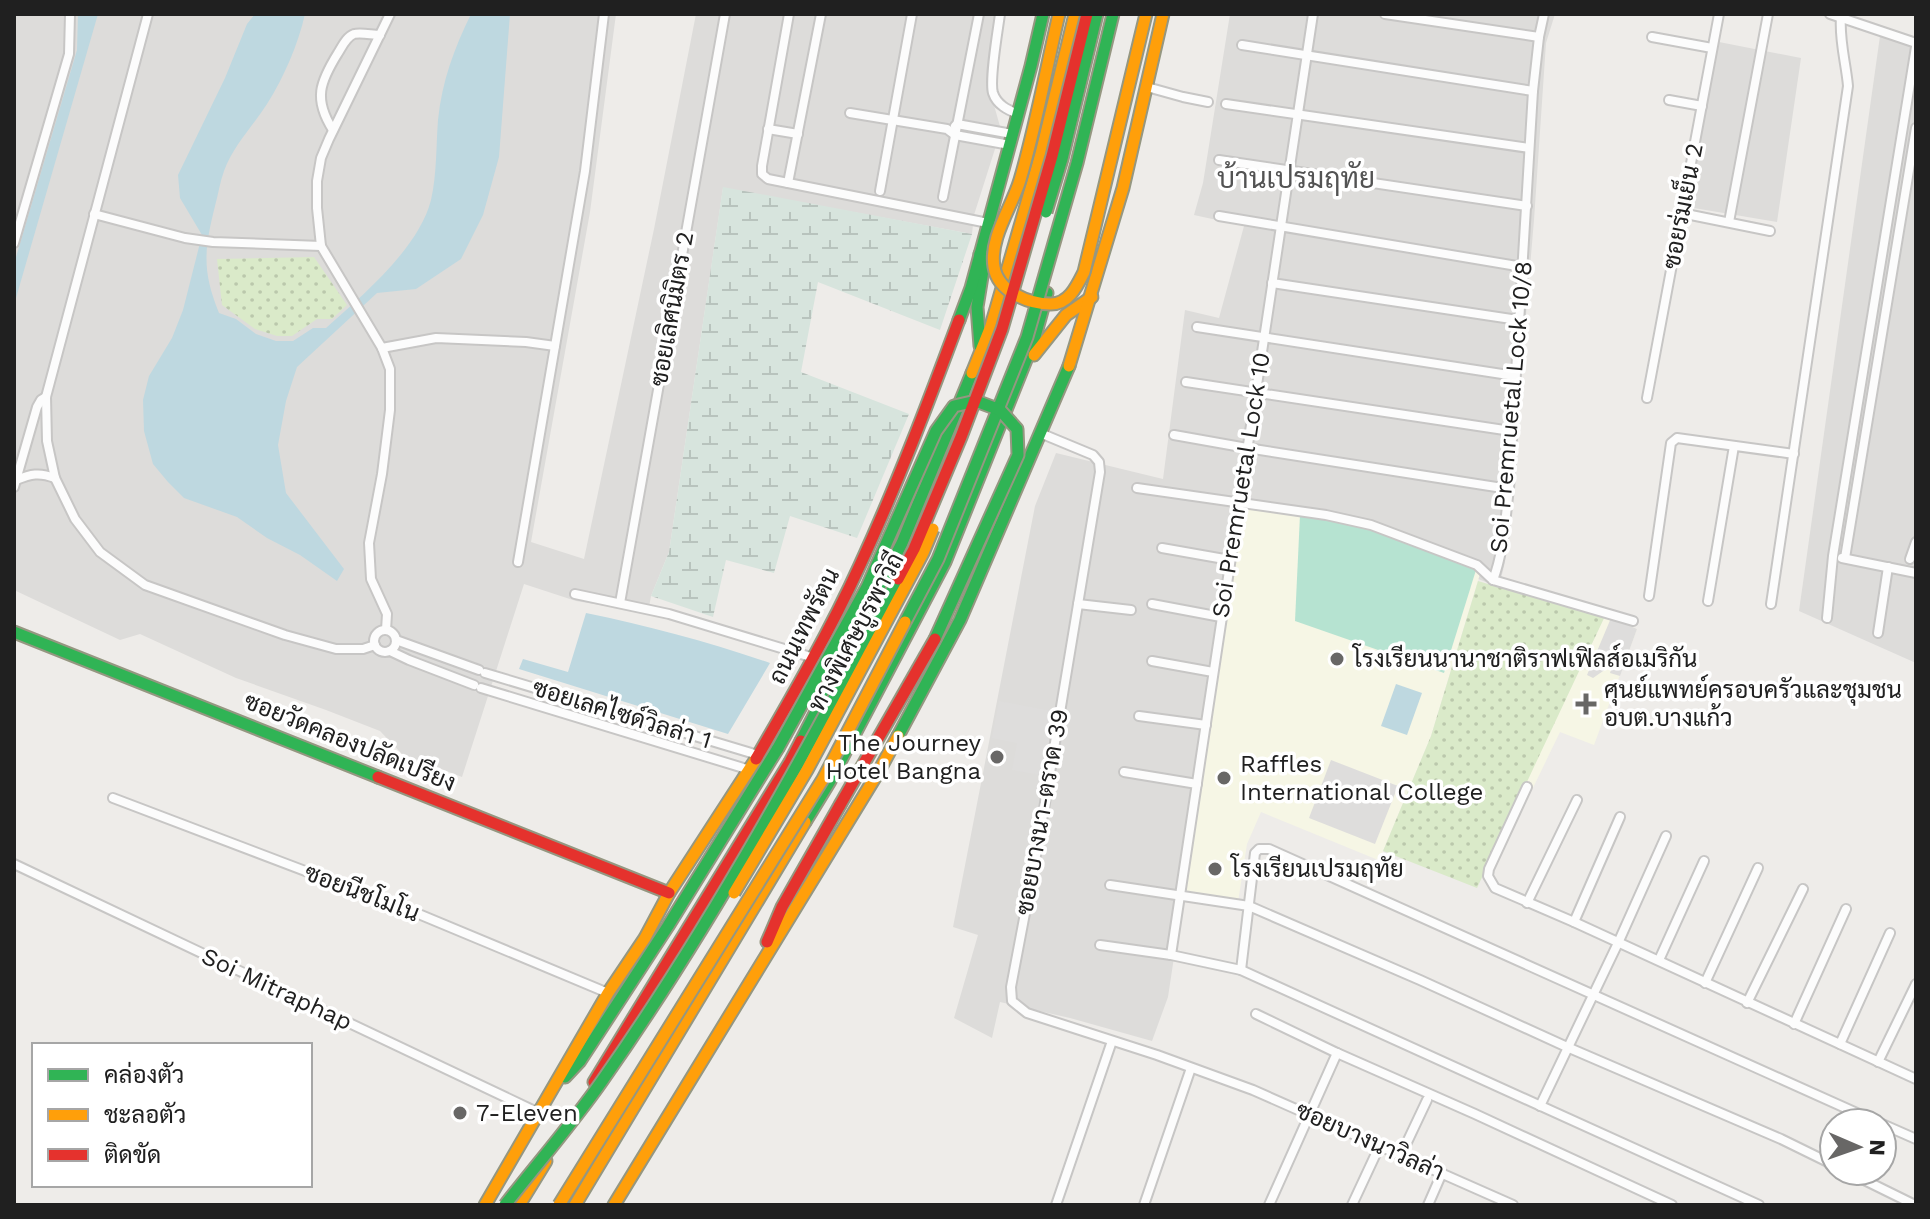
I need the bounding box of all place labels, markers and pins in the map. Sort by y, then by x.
place label: โรงเรียนนานาชาติราฟเฟิลส์อเมริกัน [1351,643,1697,673]
marker: โรงเรียนนานาชาติราฟเฟิลส์อเมริกัน [1328,650,1346,668]
place label: ศุนย์แพทย์ครอบครัวและชุมชน อบต.บางแก้ว [1604,674,1902,732]
marker: ศุนย์แพทย์ครอบครัวและชุมชน อบต.บางแก้ว [1575,693,1597,715]
place label: The Journey Hotel Bangna [825,729,982,785]
marker: The Journey Hotel Bangna [988,748,1006,766]
place label: Raffles International College [1240,750,1483,806]
marker: Raffles International College [1215,769,1233,787]
place label: โรงเรียนเปรมฤทัย [1229,853,1404,883]
marker: โรงเรียนเปรมฤทัย [1206,860,1224,878]
place label: 7-Eleven [476,1099,578,1127]
marker: 7-Eleven [451,1104,469,1122]

